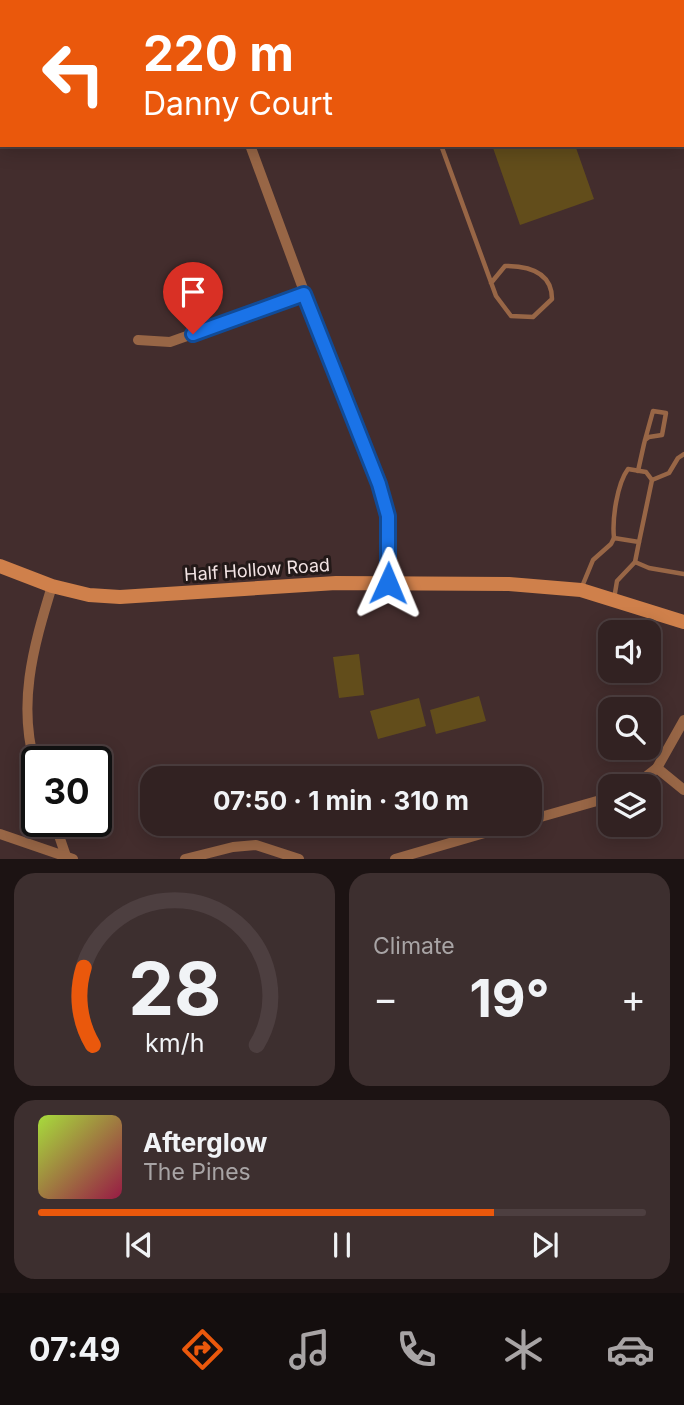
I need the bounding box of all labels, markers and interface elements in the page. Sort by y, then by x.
text: 220 m [143,24,294,83]
icon: left [28,28,119,119]
text: Danny Court [143,84,333,123]
pin [163,262,223,334]
icon: arrive [174,273,212,311]
position arrow [351,546,425,620]
street label: Half Hollow Road [183,554,331,585]
map controls [598,620,661,837]
button: sound [598,620,661,683]
button: search [598,697,661,760]
speed limit sign: 30 [21,746,112,837]
button: layers [598,774,661,837]
text: 07:50 · 1 min · 310 m [213,785,469,816]
text: Climate [373,932,455,960]
text: 28 [128,945,221,1034]
text: 19° [469,967,550,1030]
text: − [373,975,398,1021]
text: + [621,975,646,1021]
text: km/h [145,1028,204,1058]
text: Afterglow [143,1127,267,1158]
text: The Pines [143,1158,251,1186]
icon: previous [120,1226,158,1264]
icon: pause [323,1226,361,1264]
icon: next [526,1226,564,1264]
icon: directions [178,1325,227,1374]
icon: music [285,1325,334,1374]
icon: phone [392,1325,441,1374]
icon: climate [499,1325,548,1374]
icon: car [606,1325,655,1374]
text: 07:49 [29,1330,121,1369]

